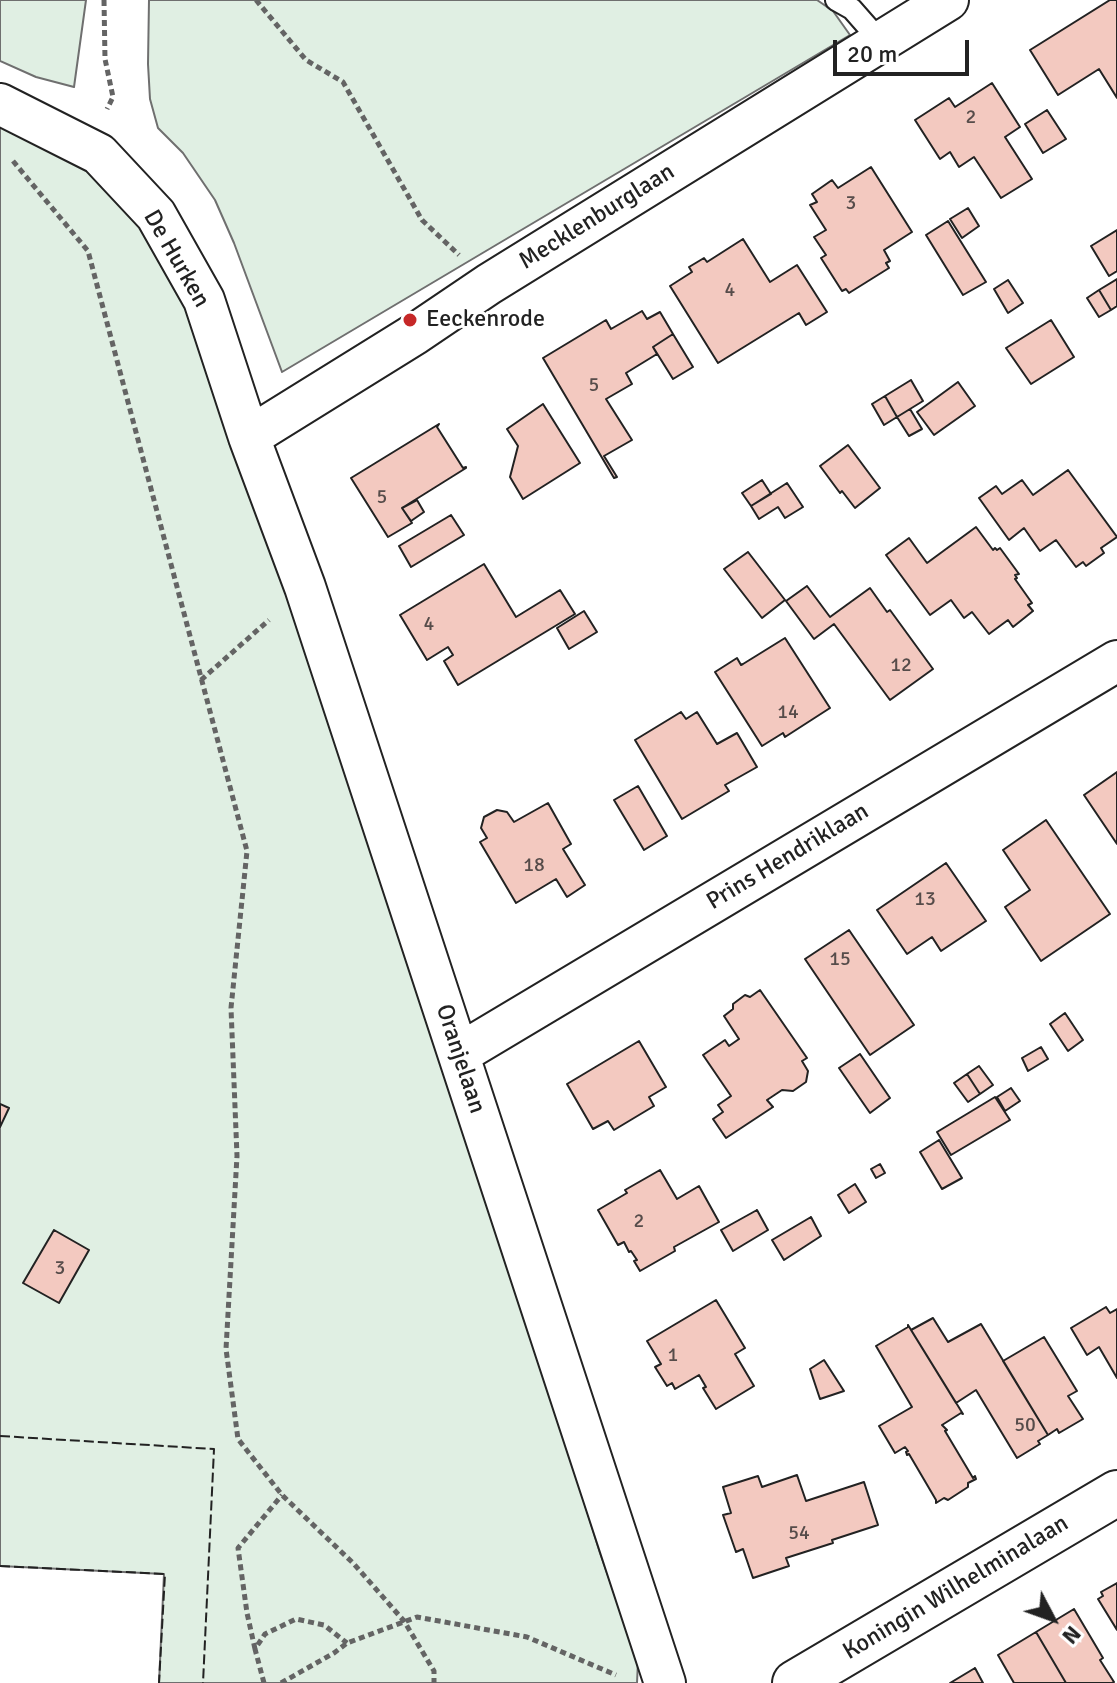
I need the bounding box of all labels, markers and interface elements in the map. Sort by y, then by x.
scale bar [837,24,973,74]
text: 20 m [847,39,897,69]
house number: 2 [966,106,976,130]
street label: Mecklenburglaan [514,158,680,276]
house number: 3 [846,192,856,216]
street label: De Hurken [137,205,215,313]
house number: 4 [725,279,735,303]
place label: Eeckenrode [426,306,545,334]
marker: Eeckenrode [401,311,419,329]
house number: 5 [589,374,599,398]
house number: 5 [377,486,387,510]
house number: 4 [424,613,434,637]
house number: 12 [890,654,912,678]
house number: 14 [777,701,799,725]
street label: Prins Hendriklaan [702,797,874,917]
house number: 18 [523,854,545,878]
house number: 13 [914,888,936,912]
house number: 15 [829,948,851,972]
street label: Oranjelaan [429,1001,491,1117]
house number: 2 [634,1210,644,1234]
house number: 3 [55,1257,65,1281]
house number: 1 [668,1344,678,1368]
house number: 50 [1014,1414,1036,1438]
street label: Koningin Wilhelminalaan [838,1509,1074,1667]
house number: 54 [788,1522,810,1546]
north arrow [1013,1579,1093,1659]
text: N [1056,1620,1087,1650]

